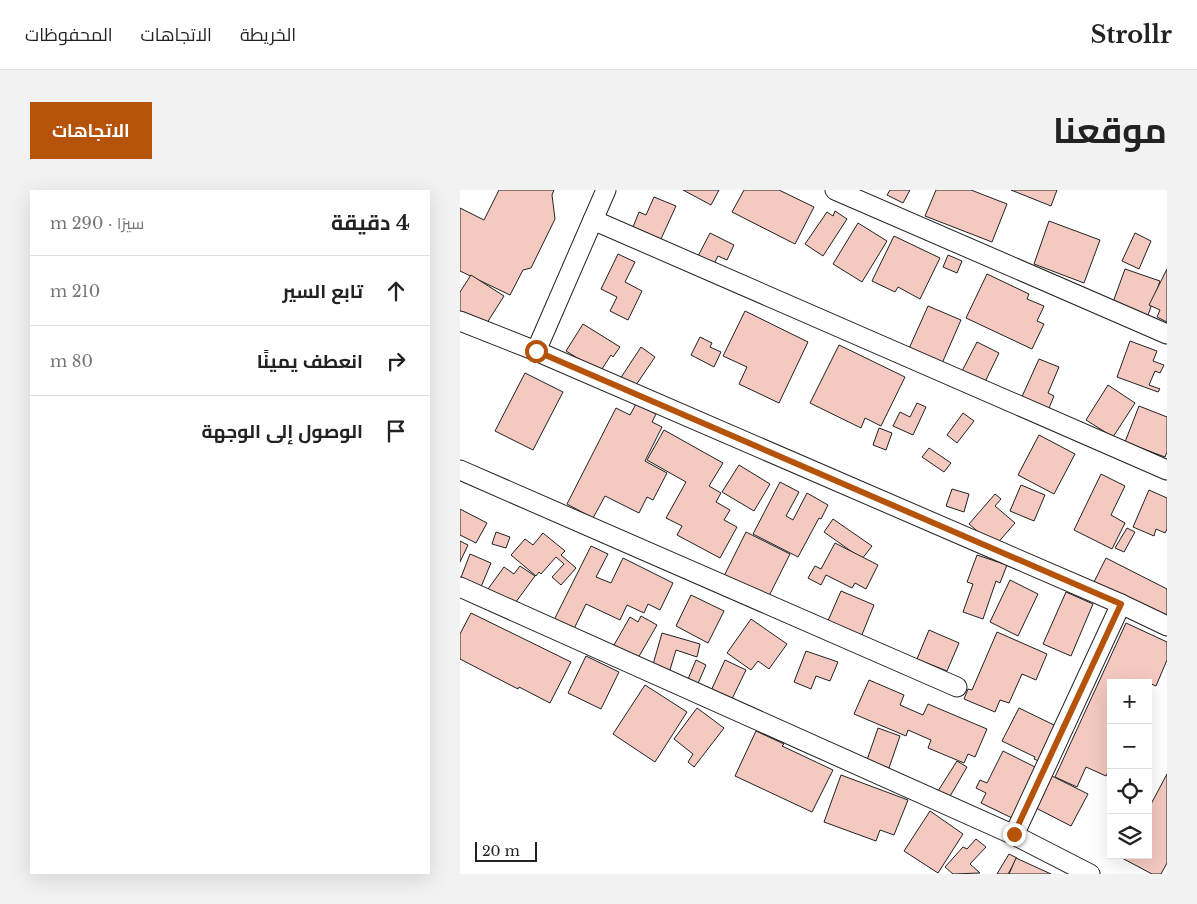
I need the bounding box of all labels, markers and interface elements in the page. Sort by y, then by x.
text: Strollr [1090,20,1172,49]
text: المحفوظات [25,24,113,46]
text: الاتجاهات [141,24,212,46]
text: الخريطة [240,24,296,46]
button: الاتجاهات [30,102,152,159]
text: موقعنا [1053,109,1167,152]
text: 4 دقيقة [331,210,410,236]
text: سيرًا · 290 m [50,213,144,233]
icon: ahead [382,277,410,305]
text: تابع السير [282,280,363,303]
text: 210 m [50,281,100,301]
route start [525,340,548,363]
icon: right [382,347,410,375]
text: انعطف يمينًا [257,350,363,373]
text: 80 m [50,351,93,371]
icon: arrive [382,417,410,445]
text: الوصول إلى الوجهة [202,420,363,443]
map controls [1107,679,1152,859]
button: + [1107,679,1152,724]
button: − [1107,724,1152,769]
button: locate [1107,769,1152,814]
button: layers [1107,814,1152,859]
route end [1003,823,1026,846]
scale bar [475,839,538,862]
text: 20 m [482,842,520,860]

